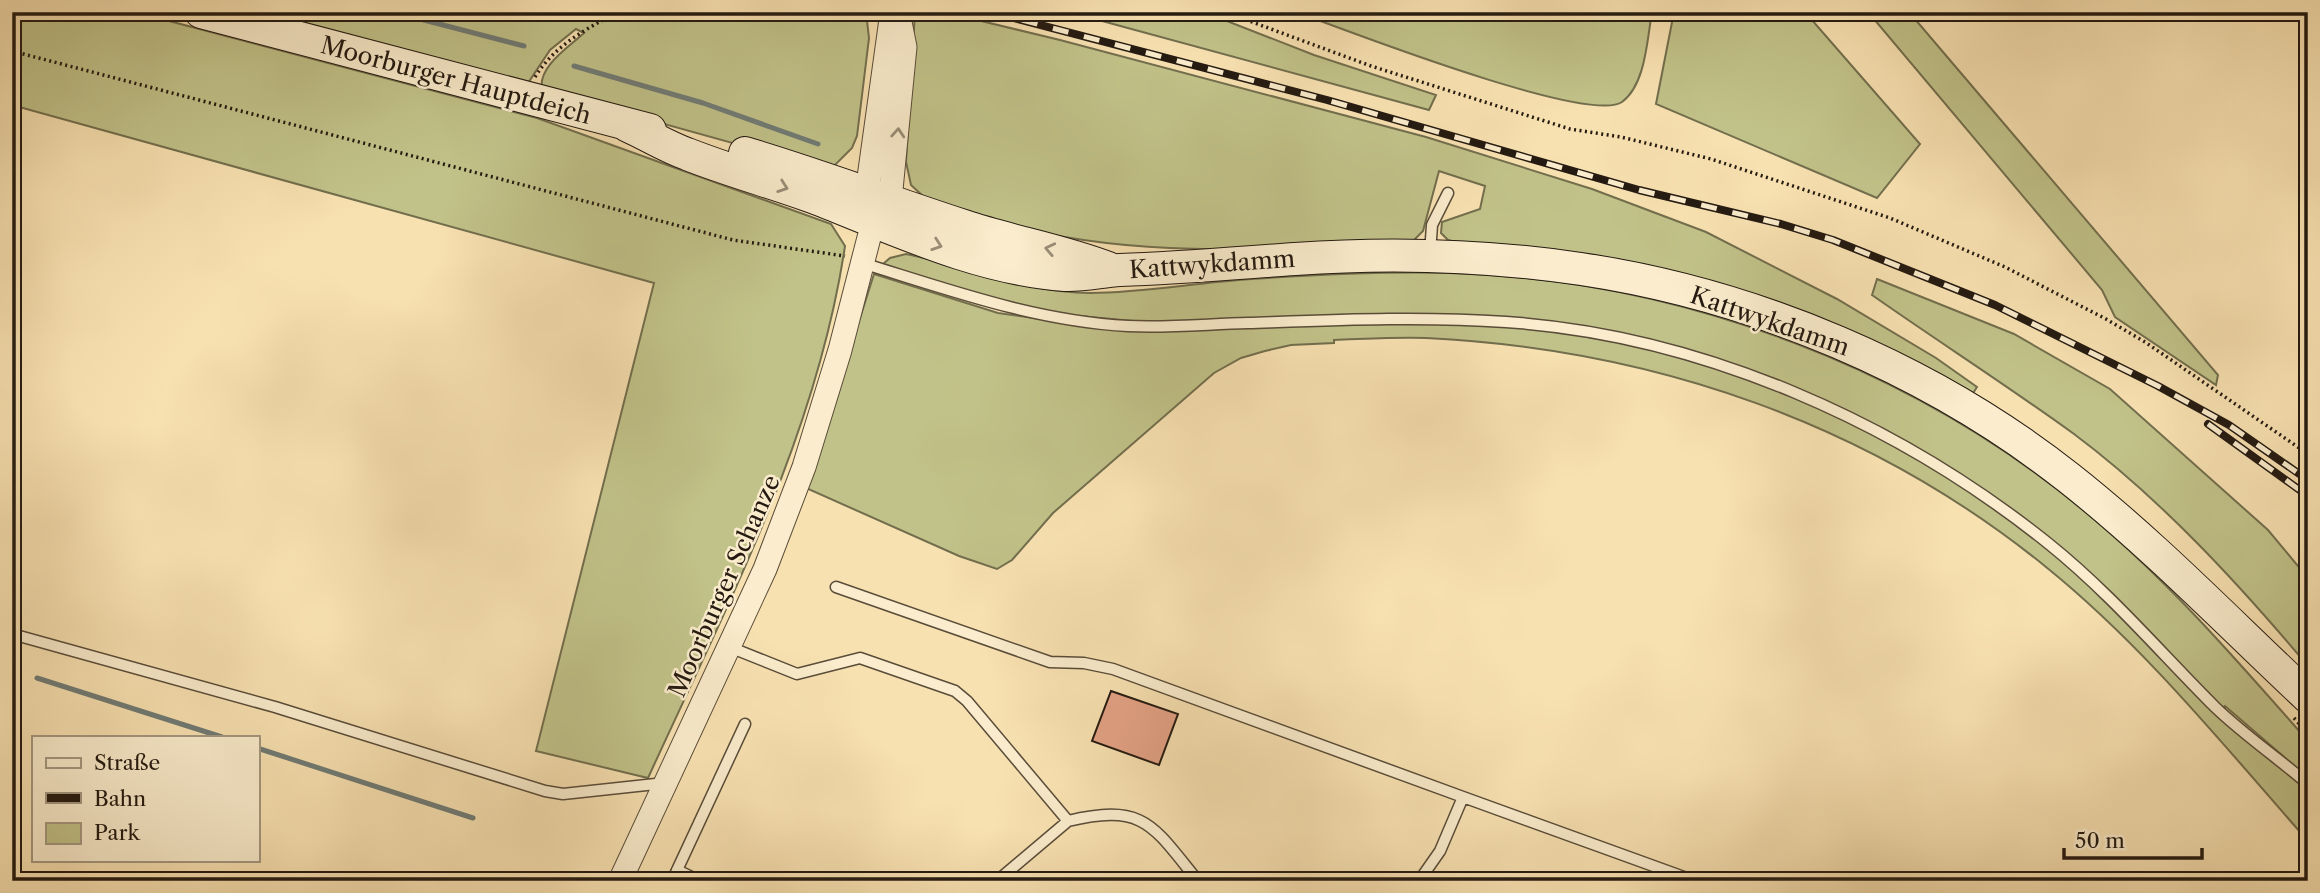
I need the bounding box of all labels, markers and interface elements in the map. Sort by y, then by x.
street label: Moorburger Hauptdeich [318,30,594,130]
one-way arrow [891,127,906,138]
one-way arrow [776,179,788,193]
one-way arrow [931,237,943,251]
one-way arrow [1044,243,1056,258]
street label: Kattwykdamm [1128,244,1296,284]
street label: Kattwykdamm [1687,280,1853,362]
street label: Moorburger Schanze [662,470,786,702]
legend [32,736,259,862]
text: Straße [94,750,160,775]
text: Bahn [94,786,146,811]
scale bar [2064,816,2203,860]
text: Park [94,820,140,845]
text: 50 m [2075,828,2125,853]

